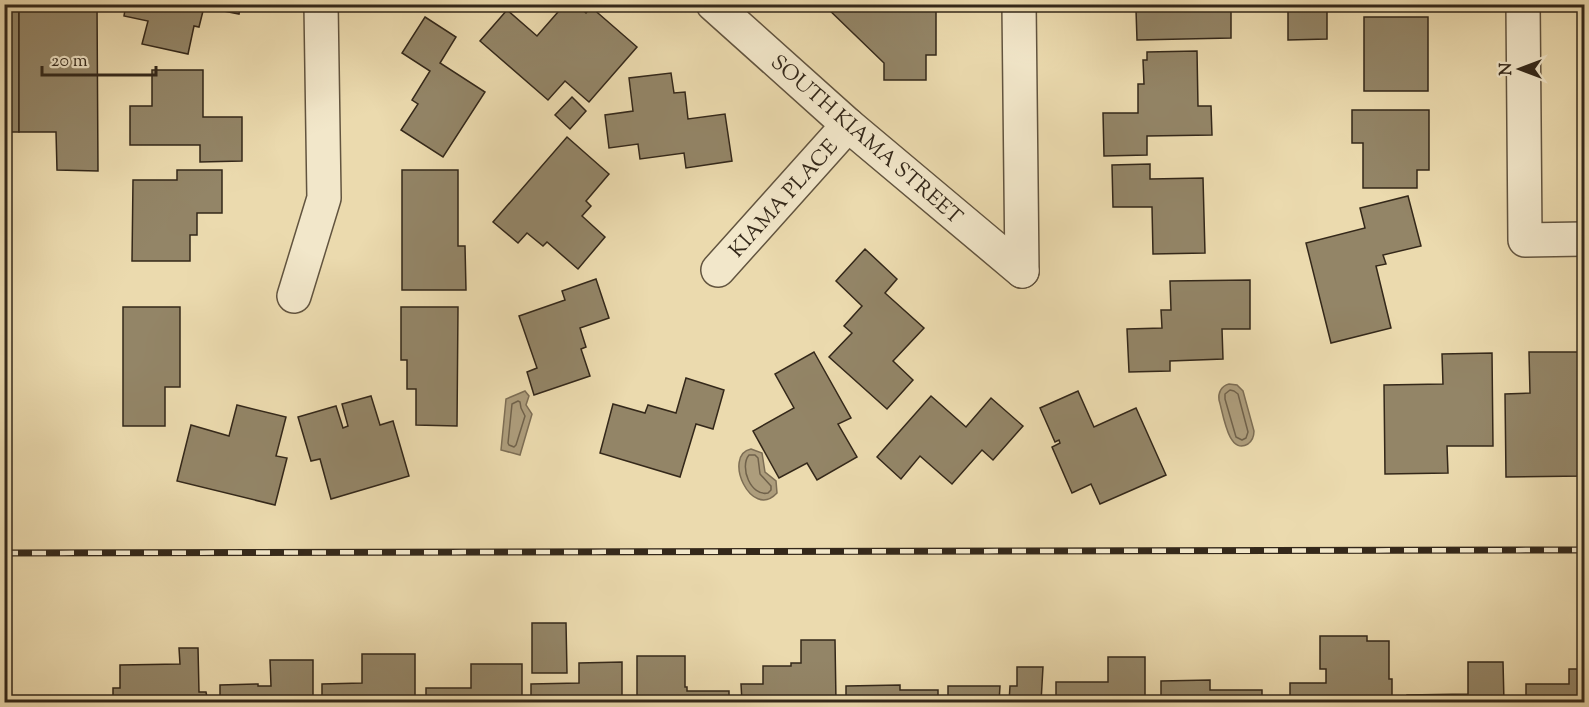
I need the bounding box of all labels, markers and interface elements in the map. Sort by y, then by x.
scale bar [42,39,156,77]
north arrow [1490,39,1550,99]
text: 20 m [51,49,88,75]
street label: SOUTH KIAMA STREET [763,49,968,233]
text: N [1496,62,1519,75]
street label: KIAMA PLACE [723,133,846,265]

